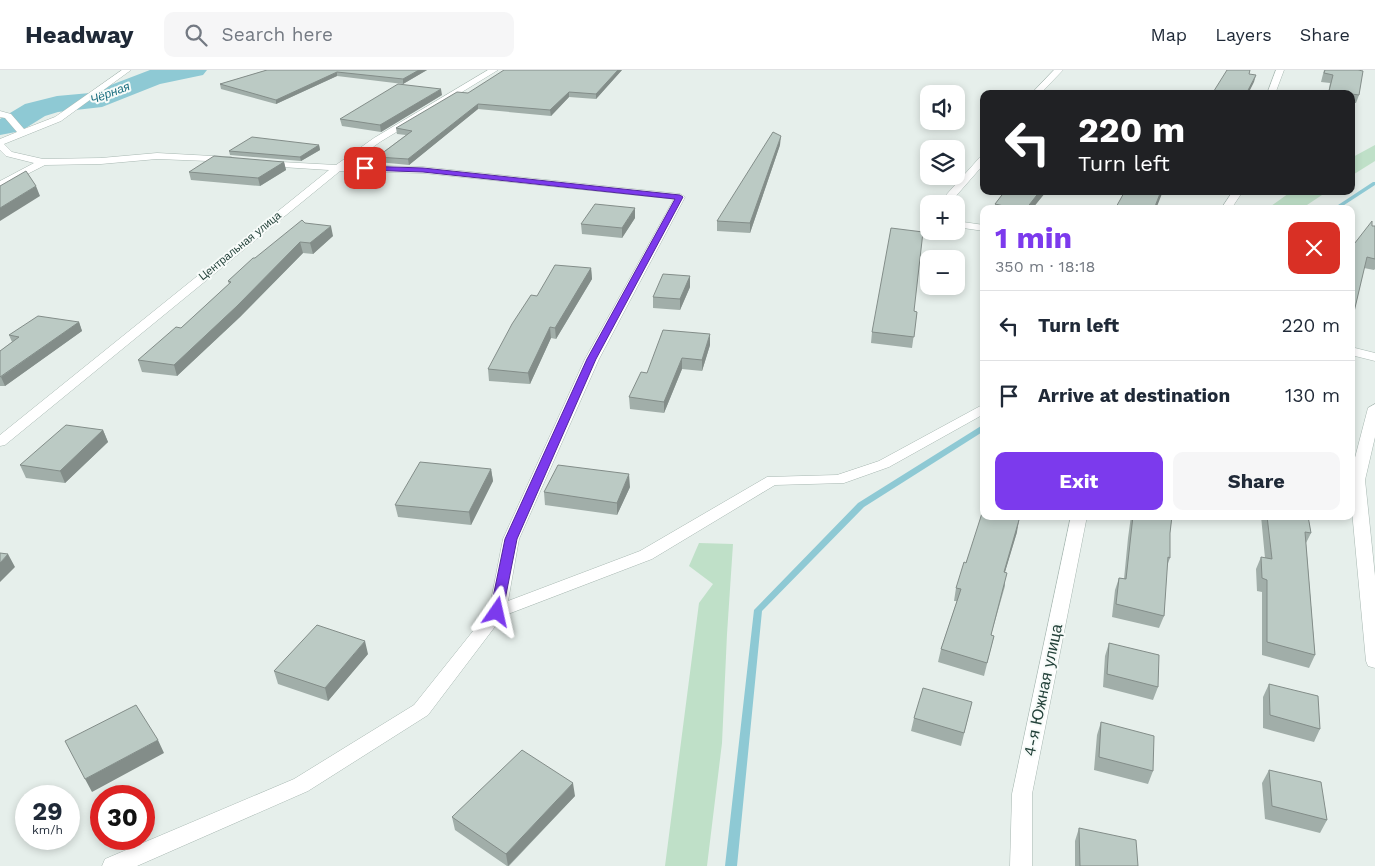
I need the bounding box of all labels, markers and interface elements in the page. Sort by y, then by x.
search box [164,12,514,57]
text: Headway [25,21,134,49]
icon: search [182,21,210,49]
text: Search here [222,23,333,46]
text: Map [1150,24,1187,45]
text: Layers [1215,24,1272,45]
text: Share [1300,24,1350,45]
water label: Чёрная [88,79,132,107]
map controls [920,85,965,295]
button: sound [920,85,965,130]
text: 220 m [1078,109,1185,151]
icon: left [995,110,1060,175]
button: layers [920,140,965,185]
pin [344,147,386,189]
text: Turn left [1078,151,1170,176]
icon: arrive [351,154,379,182]
button: + [920,195,965,240]
street label: Центральная улица [196,208,284,283]
text: 1 min [995,220,1072,255]
button: close [1288,222,1340,274]
button: − [920,250,965,295]
text: 350 m · 18:18 [995,257,1095,276]
icon: left [995,312,1023,340]
text: Turn left [1038,314,1119,337]
text: 220 m [1281,314,1340,337]
icon: arrive [995,382,1023,410]
text: Arrive at destination [1038,384,1230,407]
text: 130 m [1285,384,1340,407]
button: Exit [995,452,1163,510]
button: Share [1173,452,1340,510]
position arrow [470,585,522,637]
street label: 4-я Южная улица [1020,622,1066,758]
speed limit sign: 30 [90,785,155,850]
text: 29 [32,797,63,826]
text: km/h [32,823,63,837]

